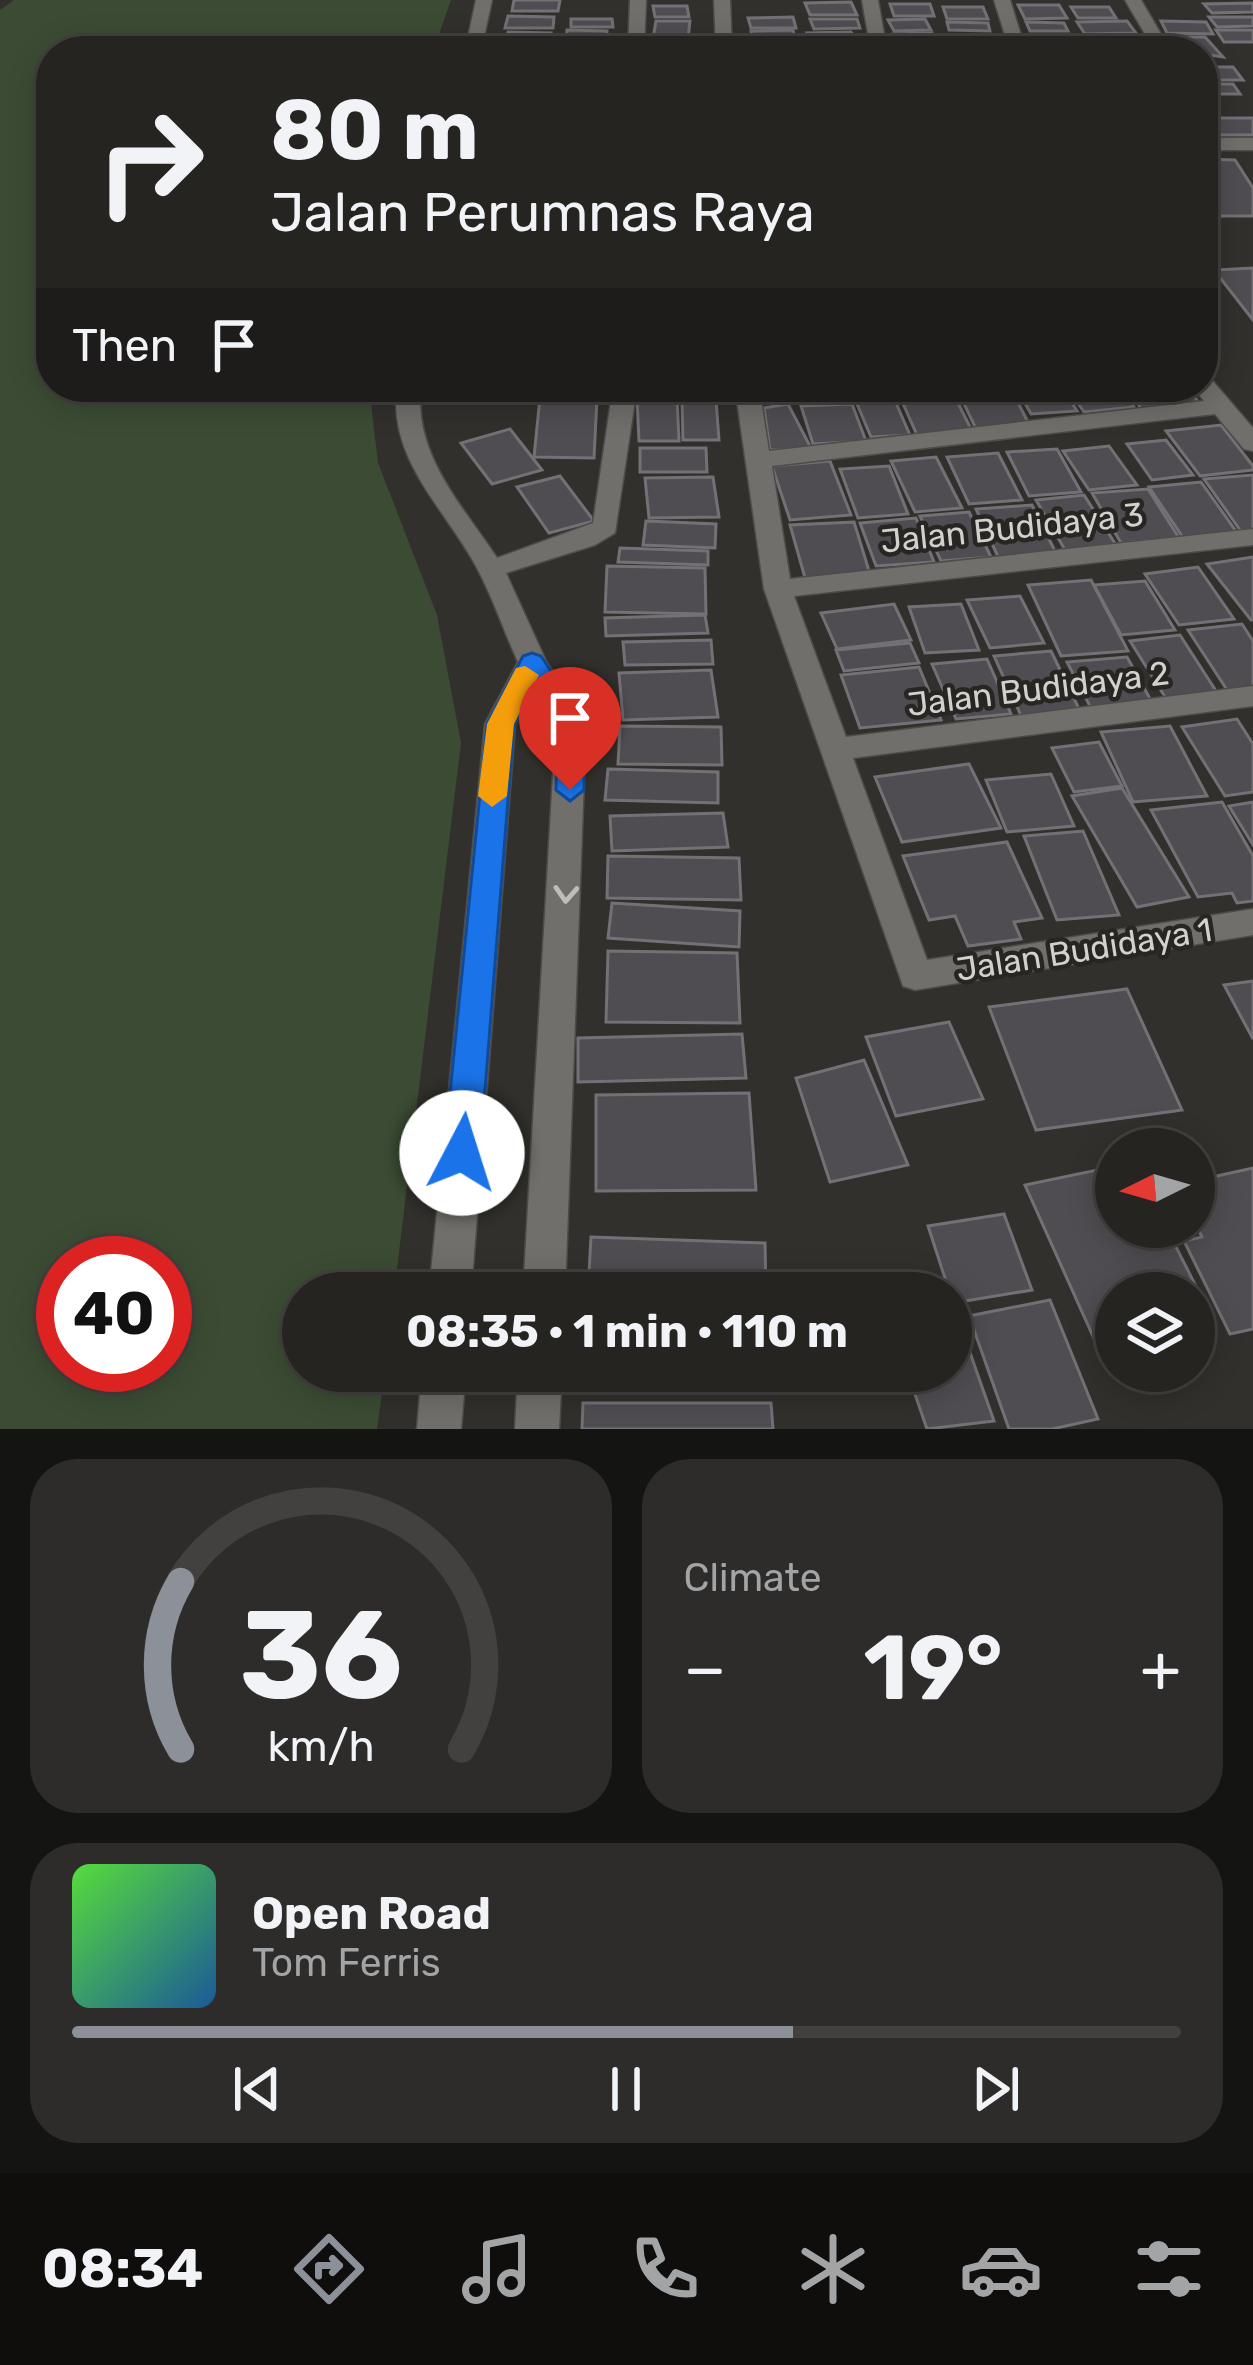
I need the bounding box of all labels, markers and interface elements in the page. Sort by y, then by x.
text: 80 m [270,80,479,180]
icon: right [72,84,228,240]
text: Jalan Perumnas Raya [270,181,815,245]
icon: arrive [201,312,267,378]
text: Then [72,319,177,372]
street label: Jalan Budidaya 3 [879,494,1145,561]
street label: Jalan Budidaya 2 [905,653,1171,724]
pin [519,667,621,790]
icon: arrive [537,685,603,751]
one-way arrow [553,885,579,904]
street label: Jalan Budidaya 1 [953,910,1215,989]
position arrow [399,1090,525,1216]
north arrow [1095,1128,1215,1248]
map controls [1095,1128,1215,1392]
speed limit sign: 40 [36,1236,192,1392]
button: layers [1095,1272,1215,1392]
text: 08:35 · 1 min · 110 m [406,1305,848,1358]
text: Climate [684,1555,822,1601]
text: 36 [239,1581,402,1729]
text: 19° [863,1615,1003,1722]
text: − [684,1629,726,1708]
text: + [1140,1629,1181,1708]
text: km/h [267,1721,374,1772]
text: Open Road [252,1887,491,1940]
text: Tom Ferris [252,1940,441,1986]
icon: previous [224,2056,290,2122]
icon: pause [593,2056,659,2122]
icon: next [963,2056,1029,2122]
icon: directions [287,2227,371,2311]
icon: music [455,2227,539,2311]
icon: phone [623,2227,707,2311]
icon: climate [791,2227,875,2311]
icon: car [959,2227,1043,2311]
icon: filters [1127,2227,1211,2311]
text: 08:34 [42,2237,203,2301]

